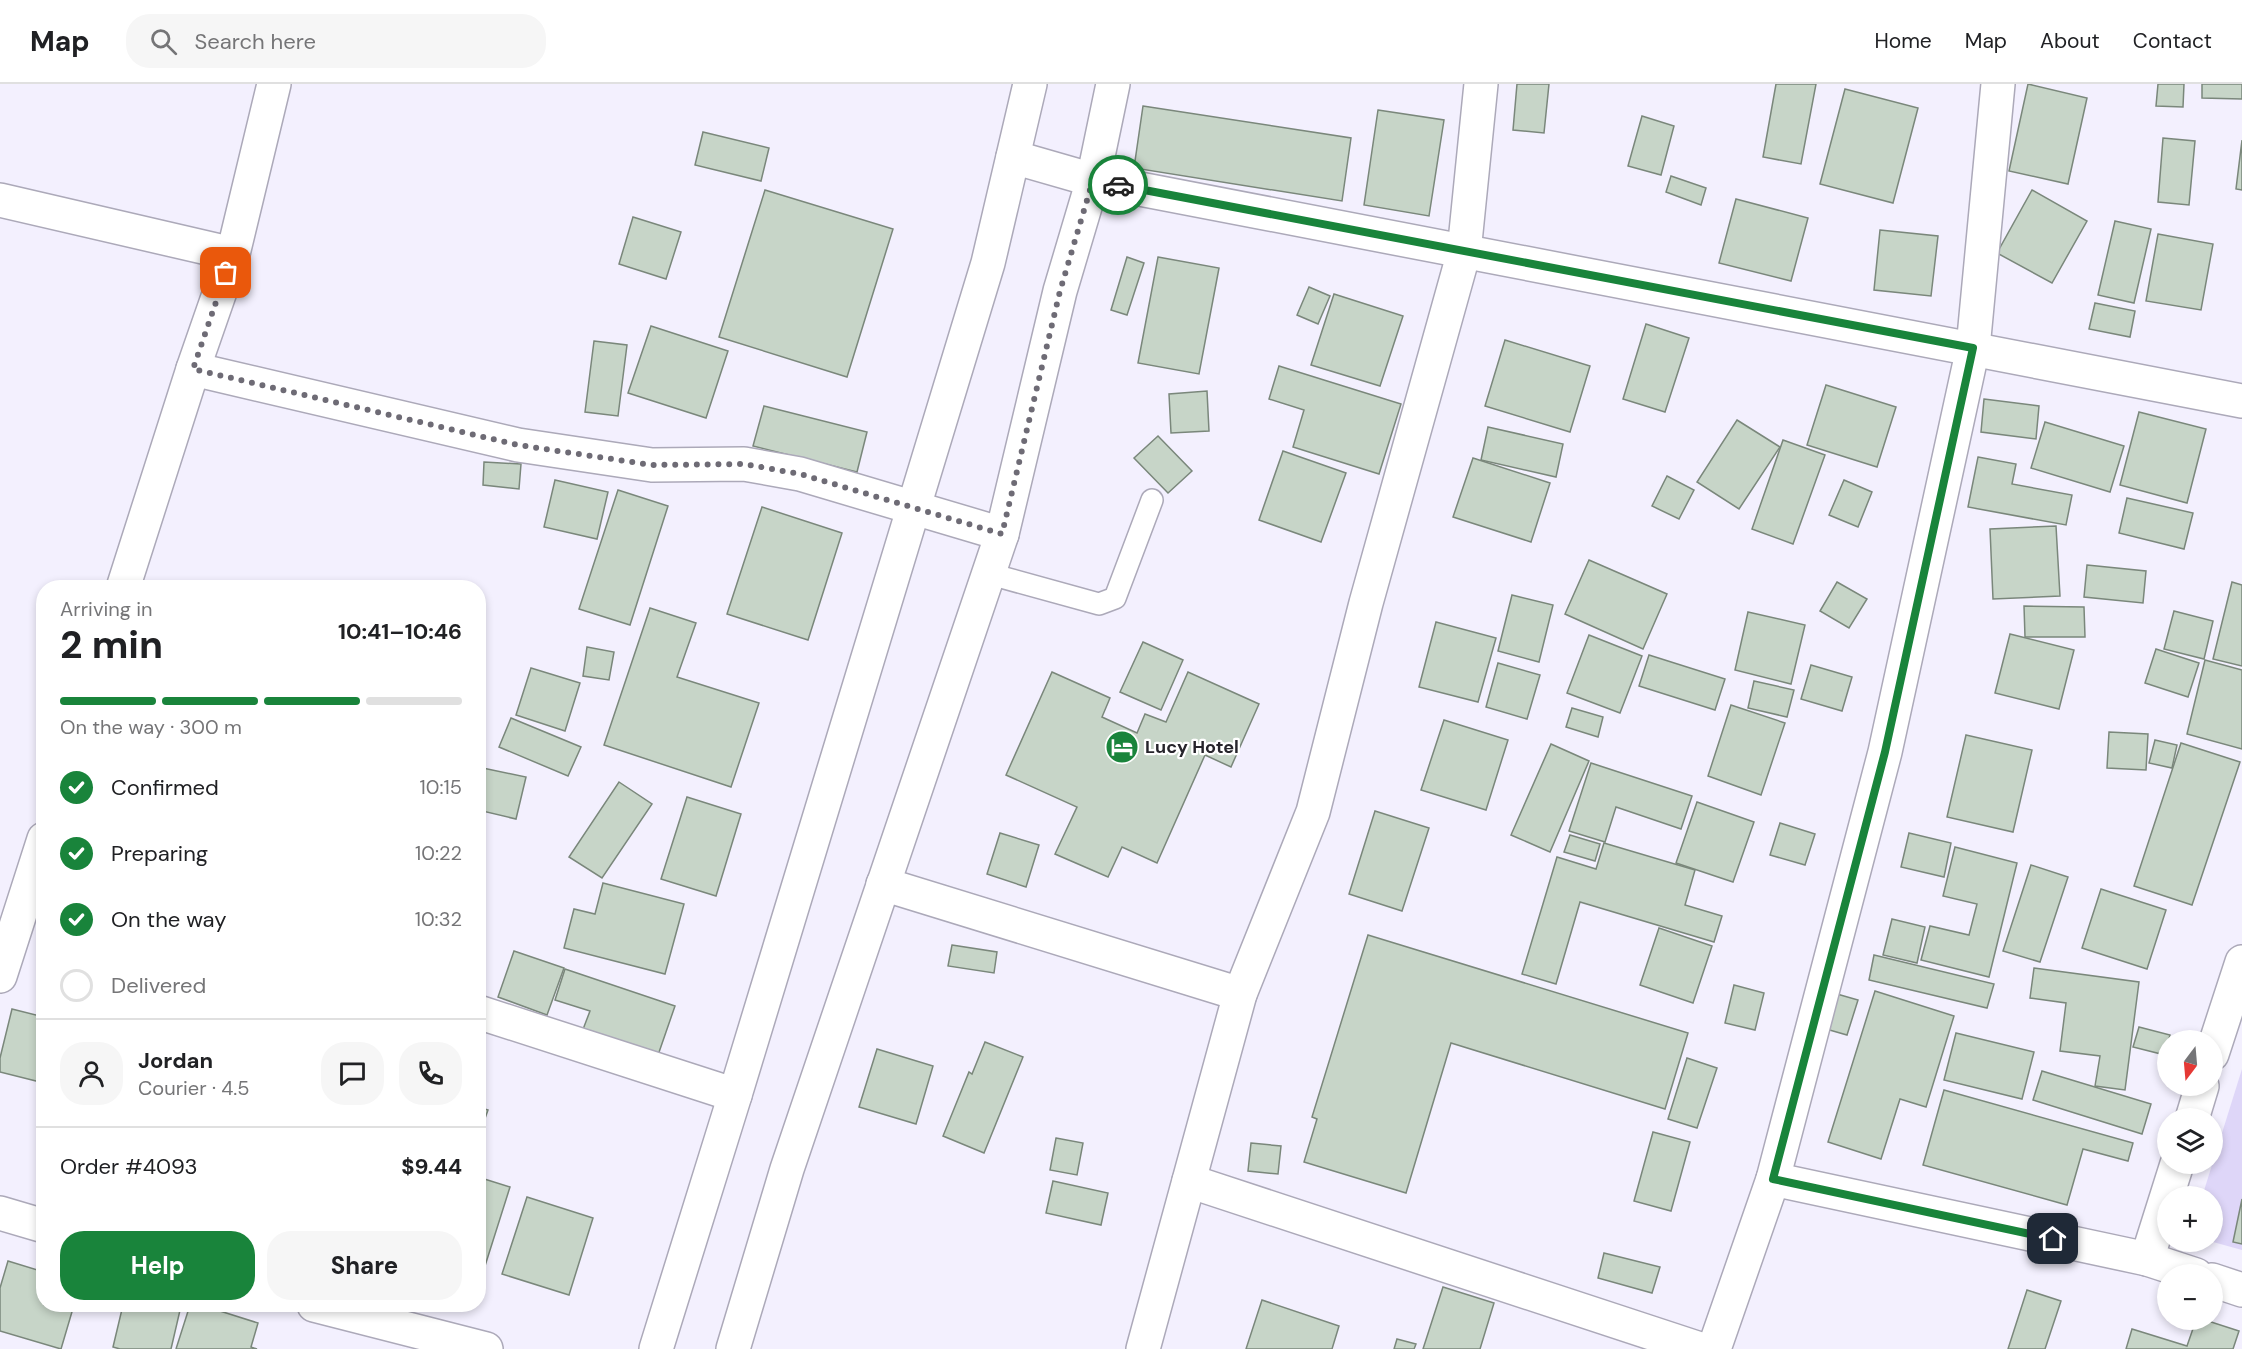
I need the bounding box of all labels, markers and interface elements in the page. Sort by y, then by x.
search box [126,14,546,68]
text: Map [30,23,90,60]
icon: search [147,25,180,58]
text: Search here [195,27,316,56]
text: Home [1874,27,1932,55]
text: Map [1965,27,2007,55]
text: About [2040,27,2100,55]
text: Contact [2133,27,2212,55]
courier [1088,155,1148,215]
icon: car [1102,169,1135,202]
pin [200,247,251,298]
icon: bag [209,256,242,289]
text: Arriving in [60,596,152,622]
text: 10:41–10:46 [338,617,462,646]
text: 2 min [60,619,163,670]
text: On the way · 300 m [60,714,242,740]
hotel icon: Lucy Hotel [1104,729,1140,765]
place label: Lucy Hotel [1145,735,1239,759]
icon: check [60,771,93,804]
text: Confirmed [111,773,219,802]
text: 10:15 [420,774,462,800]
icon: check [60,837,93,870]
text: Preparing [111,839,208,868]
text: 10:22 [415,840,462,866]
icon: check [60,903,93,936]
text: On the way [111,905,226,934]
text: 10:32 [415,906,462,932]
text: Delivered [111,971,206,1000]
north arrow [2157,1030,2223,1096]
map controls [2157,1030,2223,1330]
button: person [60,1042,123,1105]
button: chat [321,1042,384,1105]
button: phone [399,1042,462,1105]
text: Jordan [138,1046,213,1075]
text: Courier · 4.5 [138,1075,250,1101]
button: layers [2157,1108,2223,1174]
text: Order #4093 [60,1152,198,1181]
text: $9.44 [401,1152,462,1181]
button: + [2157,1186,2223,1252]
pin [2027,1213,2078,1264]
icon: home [2036,1222,2069,1255]
button: Help [60,1231,255,1300]
button: Share [267,1231,462,1300]
button: − [2157,1264,2223,1330]

